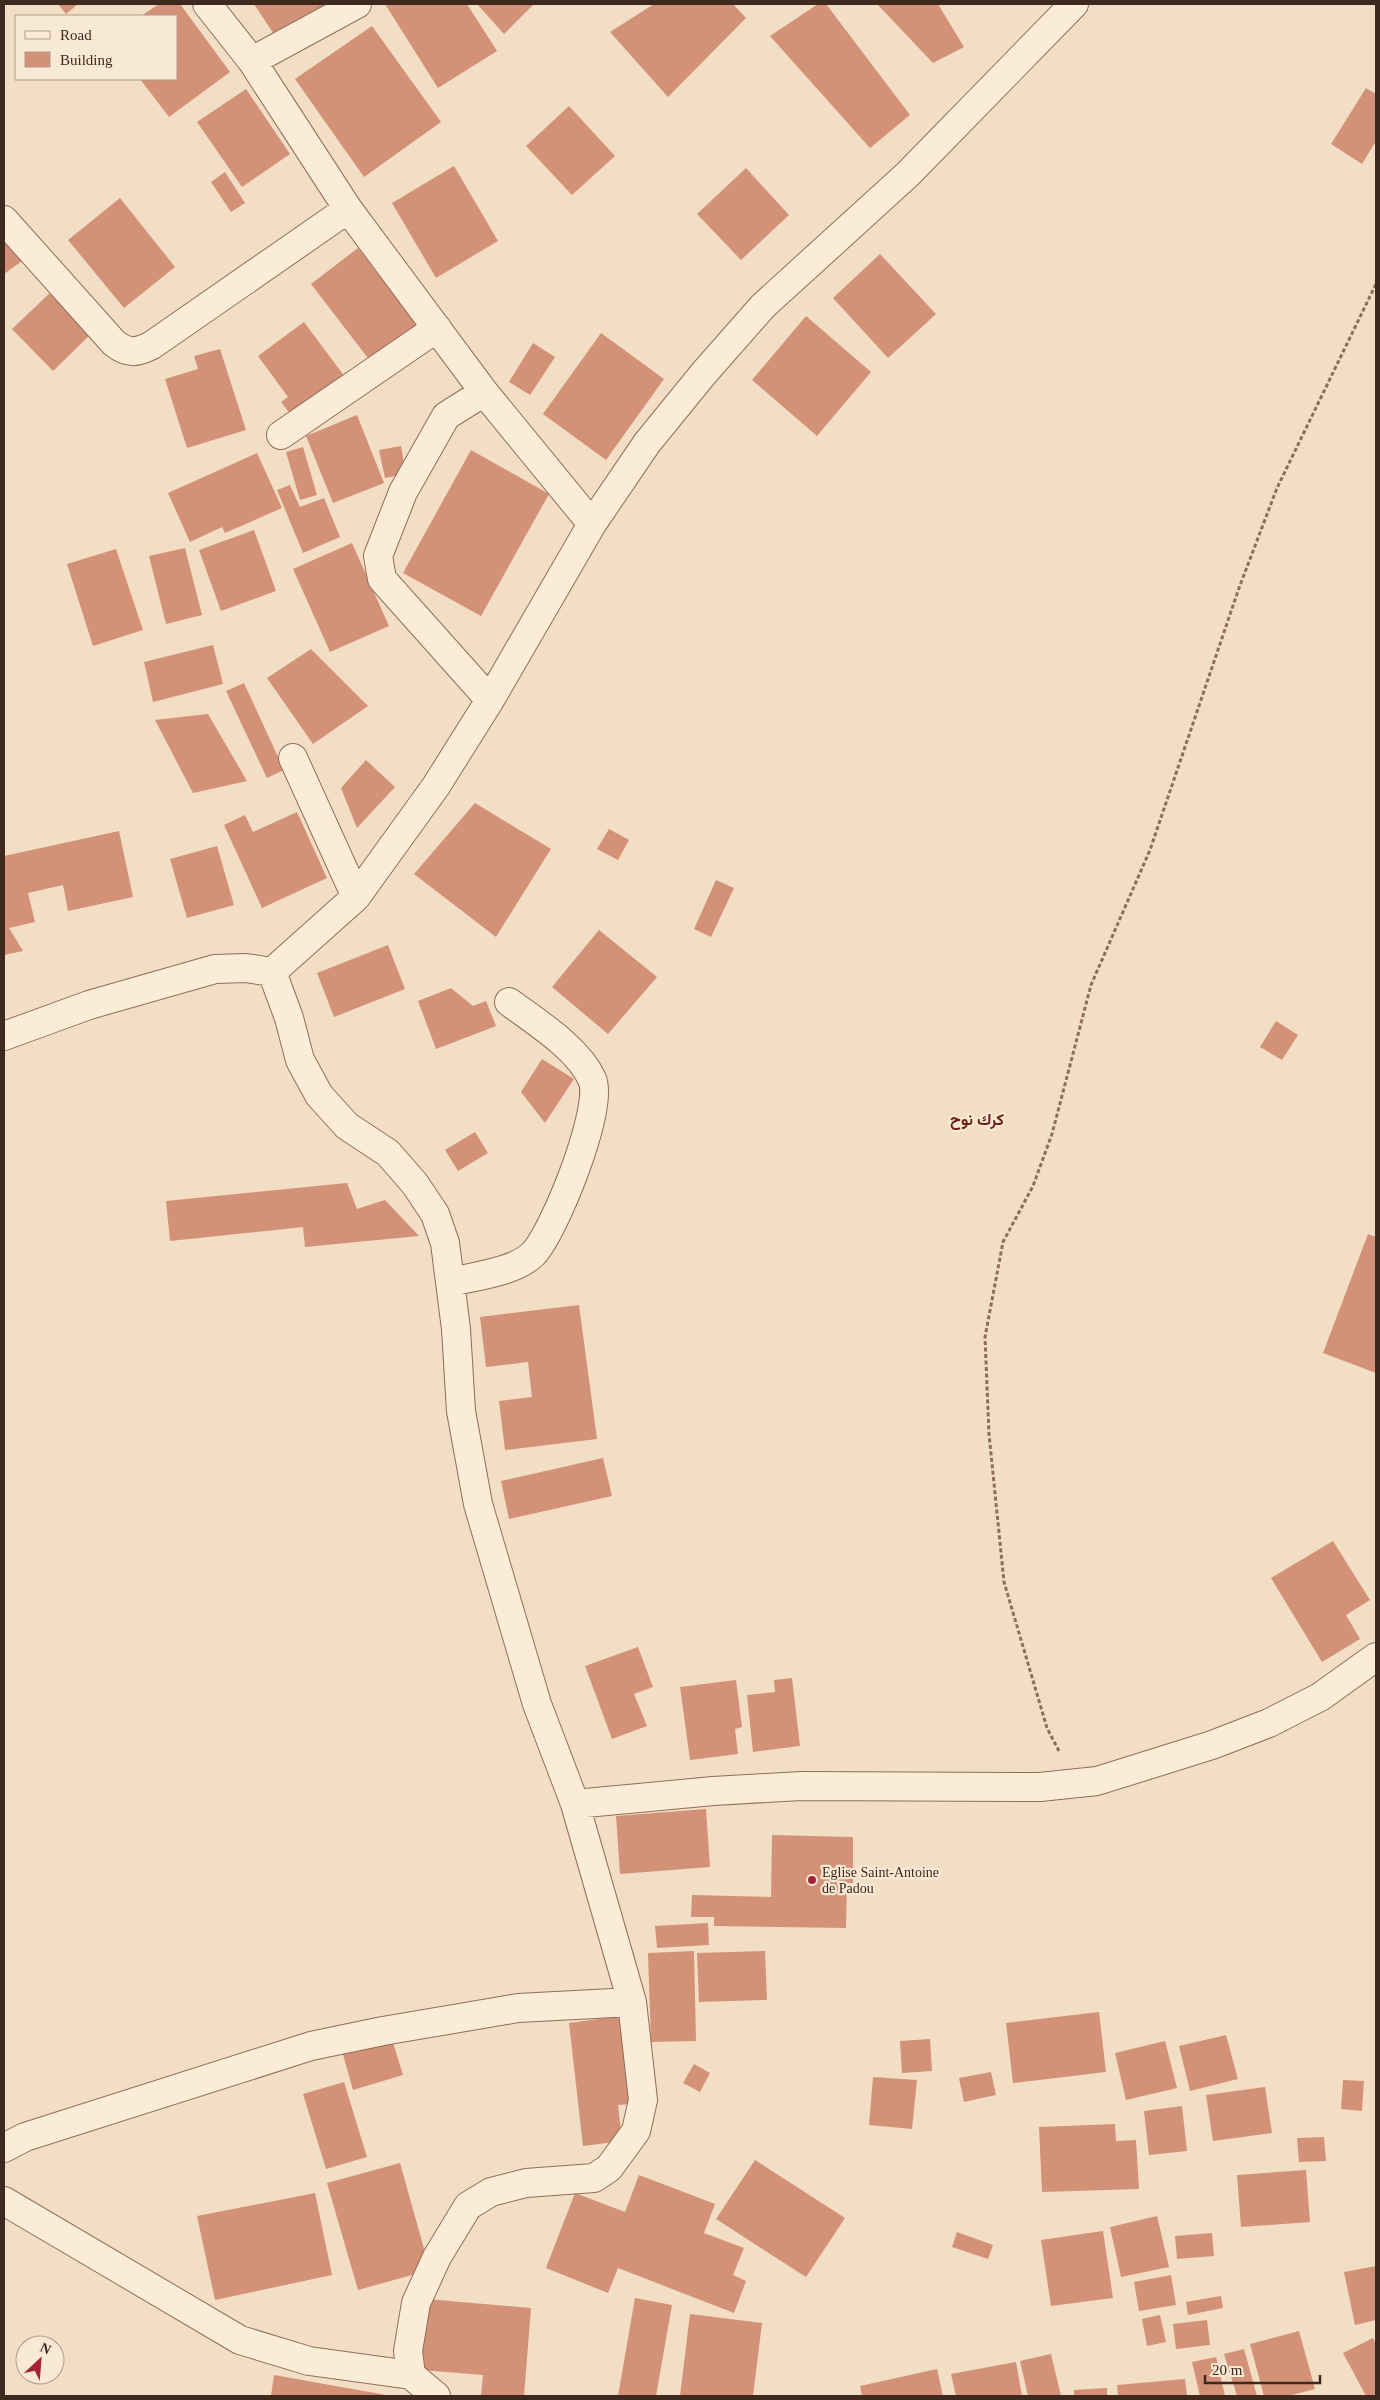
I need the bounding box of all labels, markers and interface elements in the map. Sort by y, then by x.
legend [15,15,178,80]
text: Road [60,27,92,43]
text: Building [60,52,113,68]
district label: كرك نوح [950,1111,1004,1130]
place label: Eglise Saint-Antoine de Padou [822,1865,939,1896]
marker: Eglise Saint-Antoine de Padou [806,1874,818,1886]
north arrow [15,2335,65,2385]
text: N [38,2340,53,2358]
scale bar [1205,2352,1320,2384]
text: 20 m [1212,2362,1243,2378]

